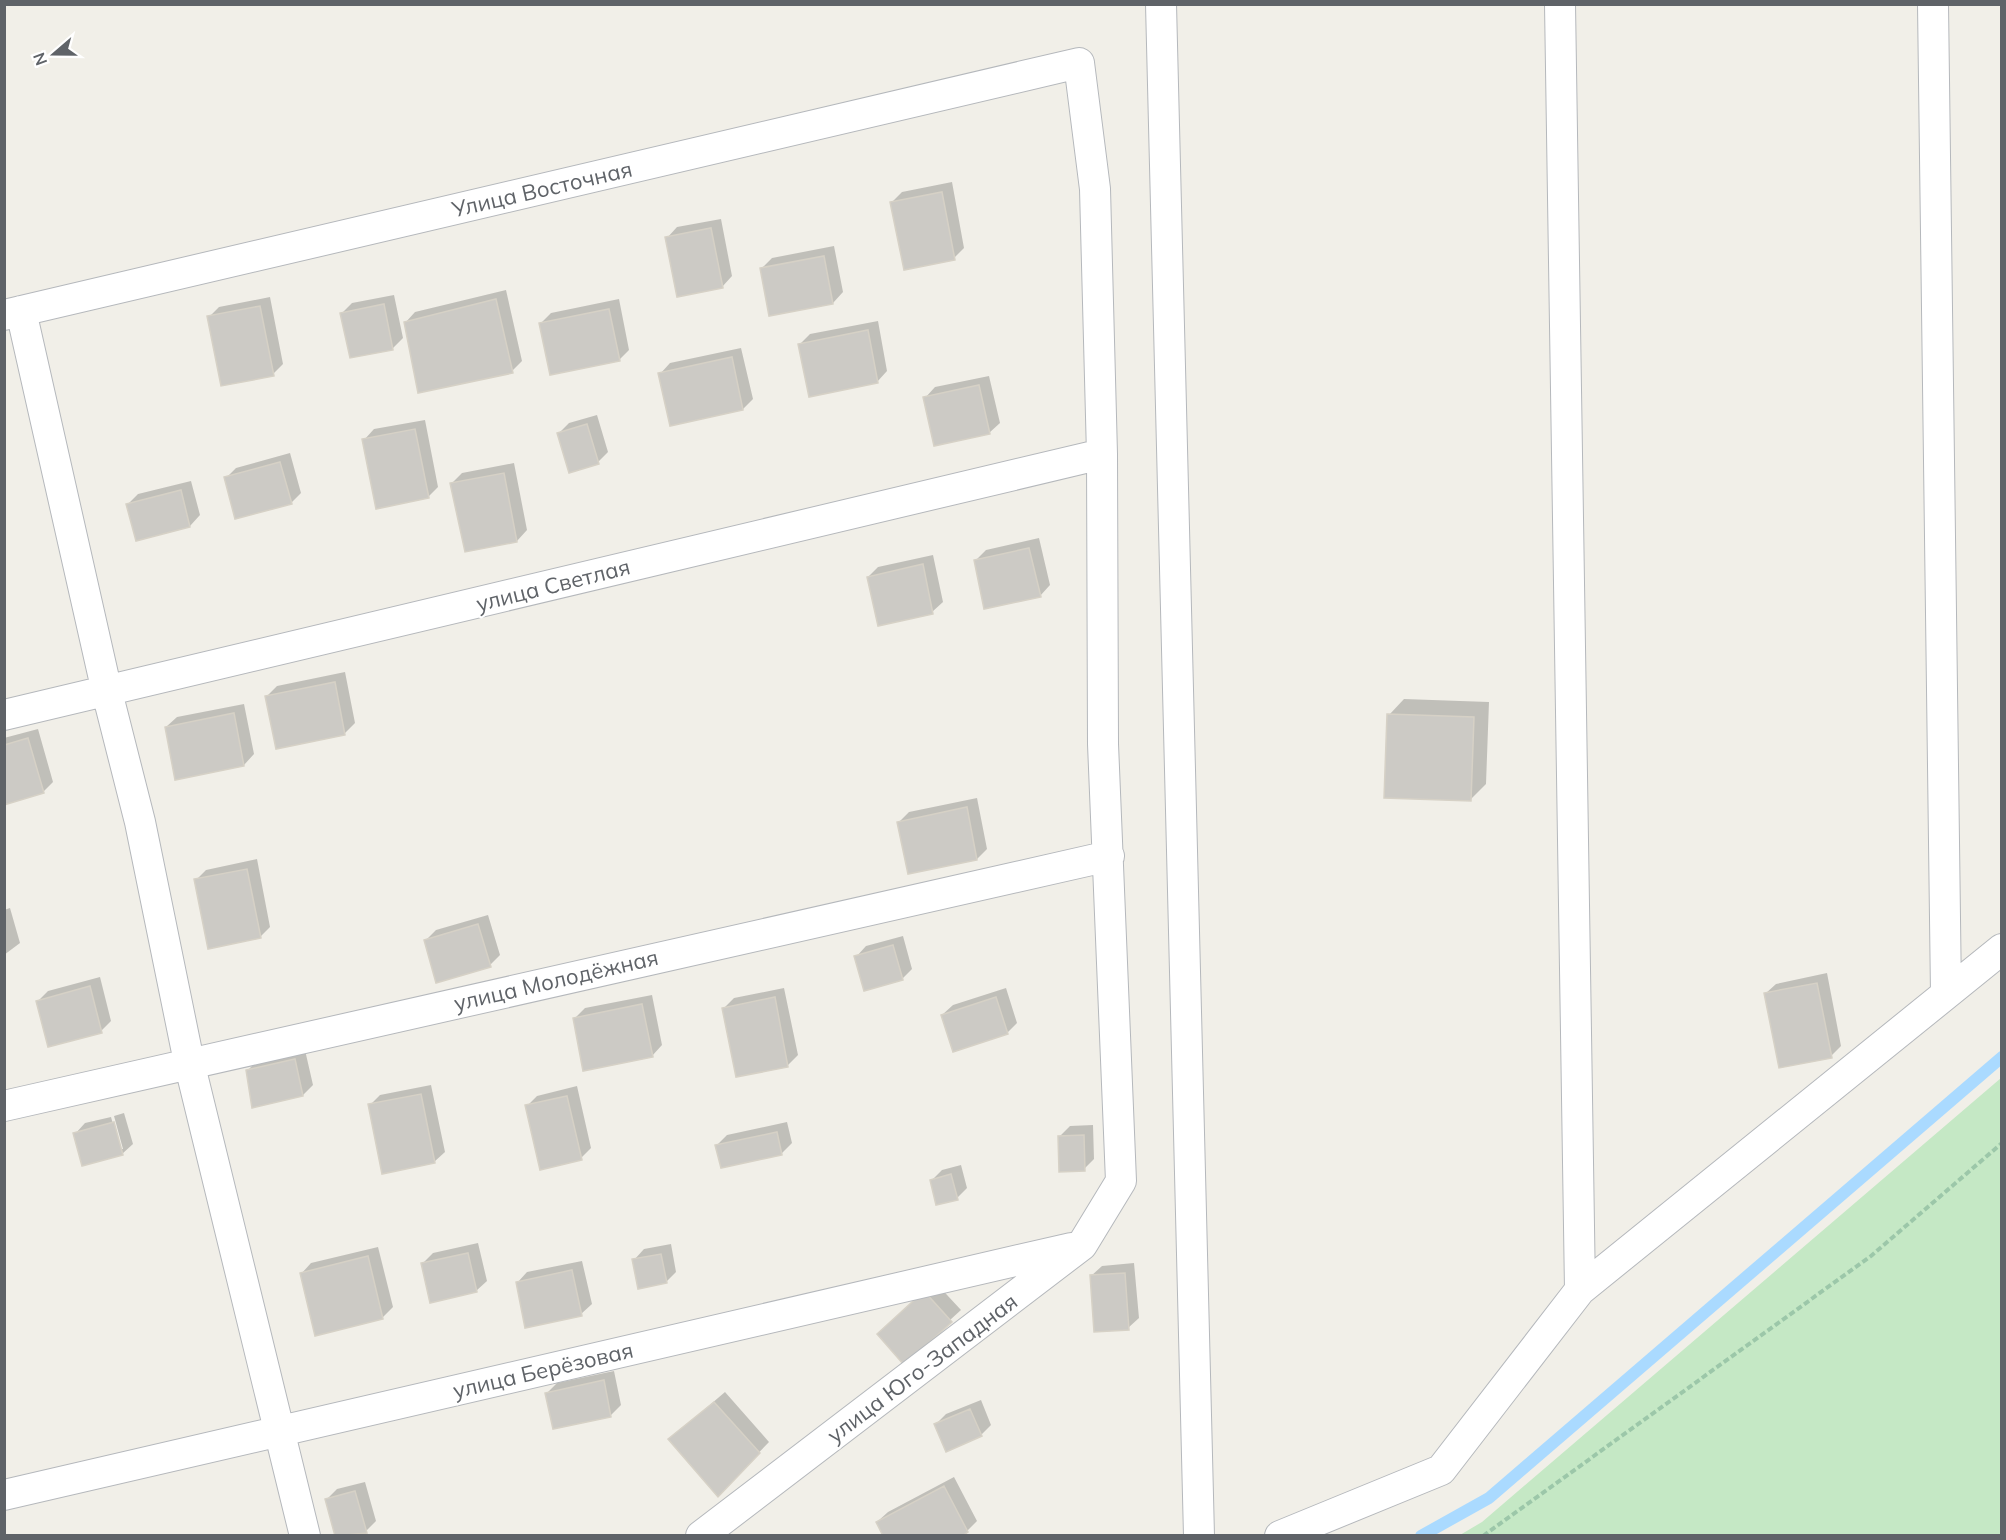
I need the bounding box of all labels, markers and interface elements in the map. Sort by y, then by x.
north arrow [24,24,84,84]
text: N [28,50,51,68]
street label: Улица Восточная [448,155,635,224]
street label: улица Светлая [473,552,633,618]
street label: улица Молодёжная [451,943,661,1017]
street label: улица Юго-Западная [821,1287,1023,1449]
street label: улица Берёзовая [450,1336,636,1404]

